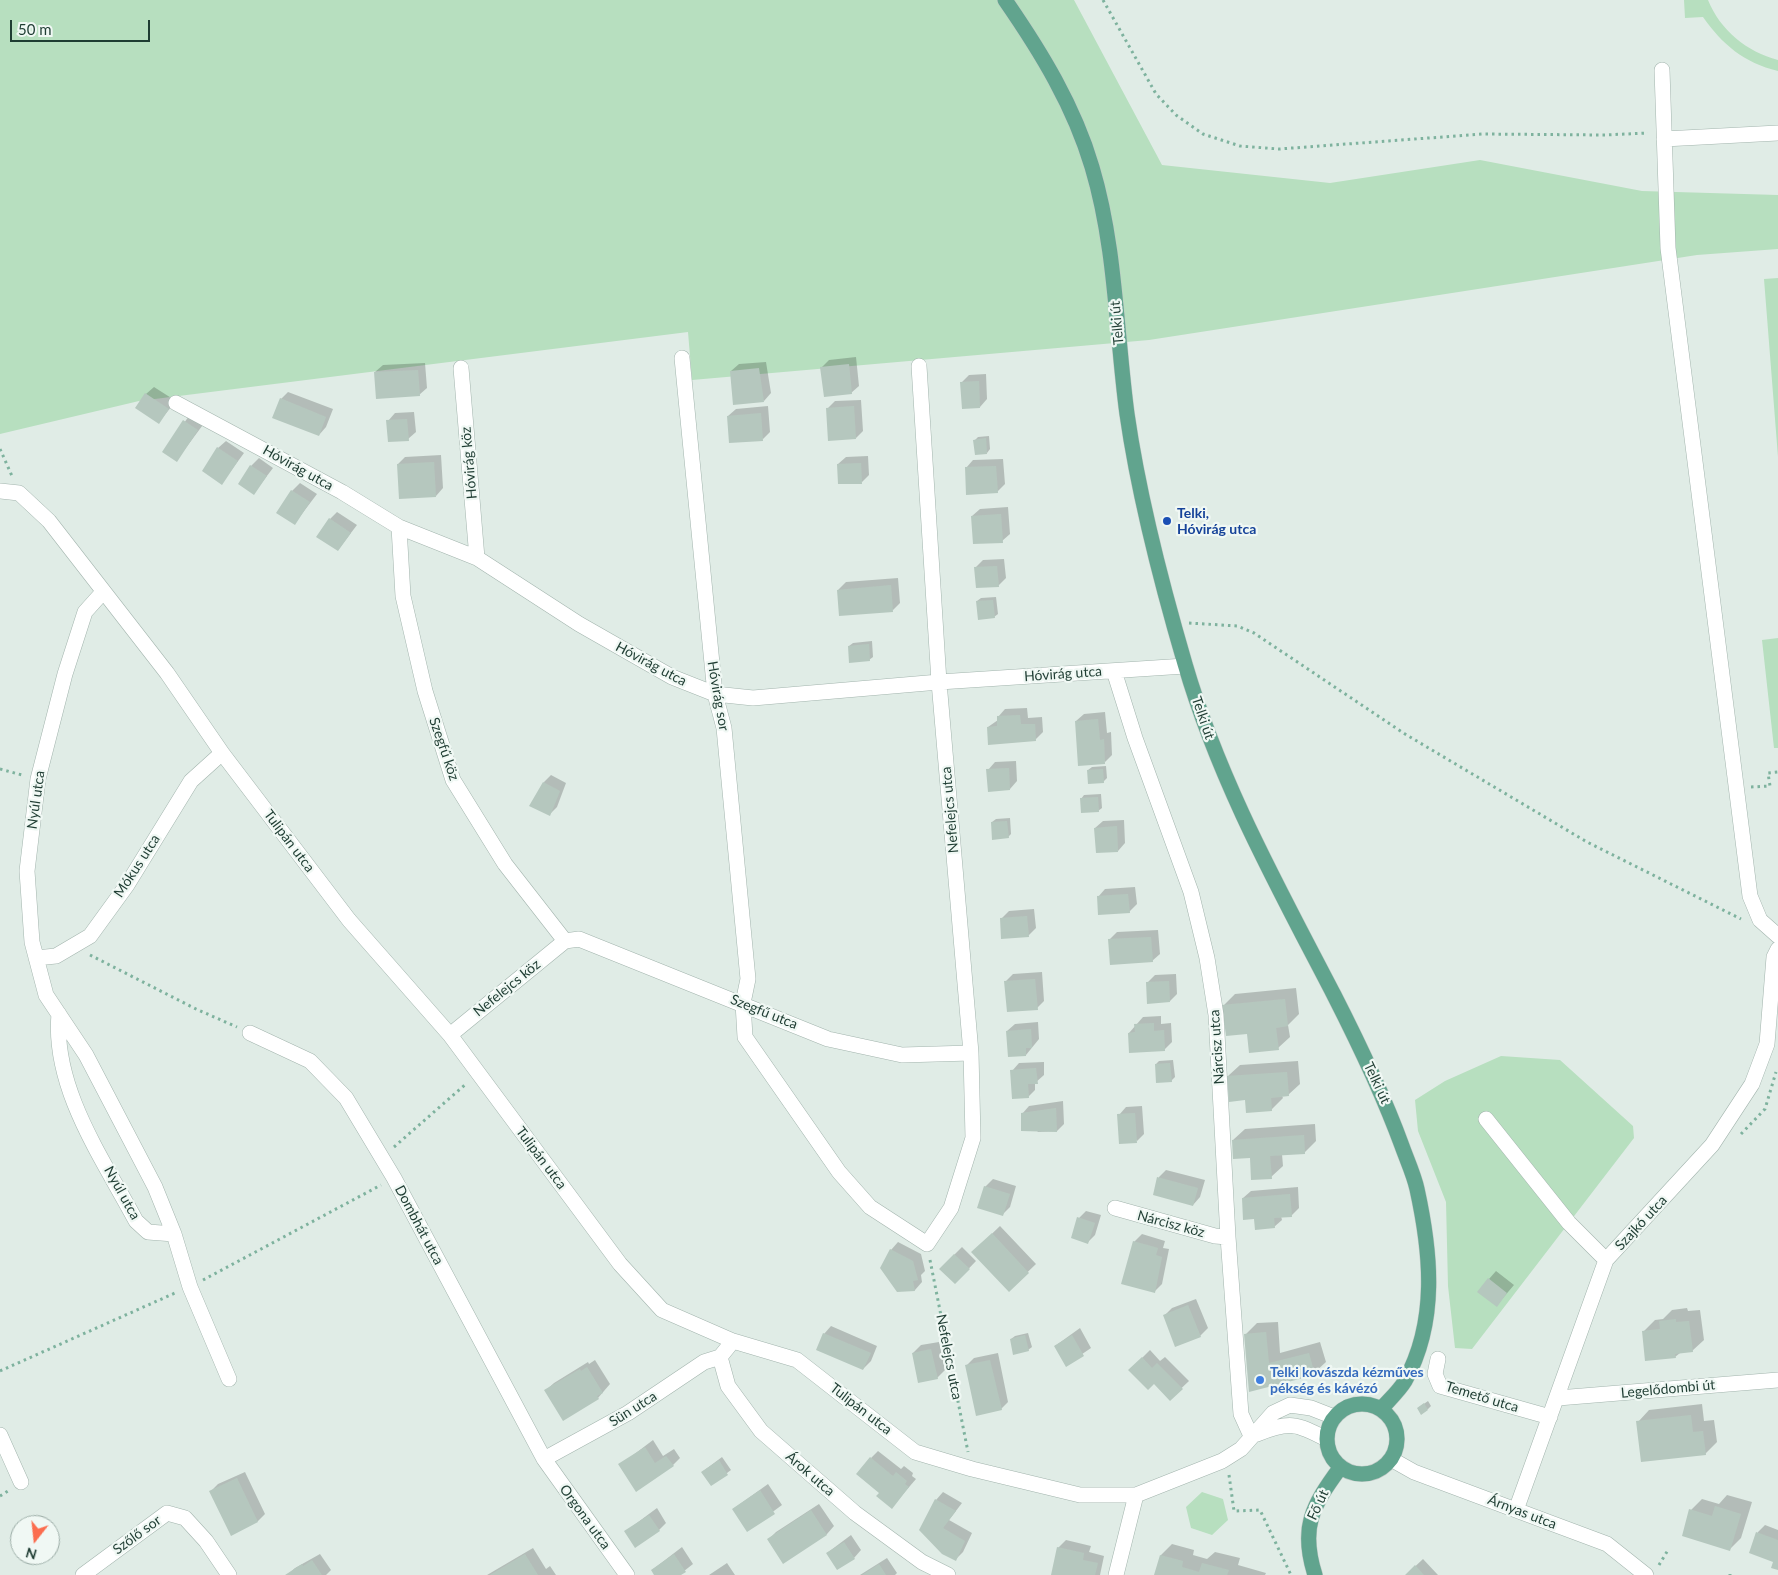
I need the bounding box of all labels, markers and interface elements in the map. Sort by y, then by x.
scale bar [12,10,152,42]
text: 50 m [18,20,52,38]
street label: Telki út [1107,300,1127,346]
street label: Hóvirág köz [457,426,481,500]
street label: Hóvirág utca [260,442,336,494]
place label: Telki, Hóvirág utca [1177,505,1256,538]
marker: Telki, Hóvirág utca [1161,515,1173,527]
street label: Hóvirág utca [613,638,689,690]
street label: Hóvirág sor [704,660,732,732]
street label: Hóvirág utca [1023,663,1103,685]
street label: Telki út [1188,694,1218,742]
street label: Szegfű köz [425,715,463,783]
street label: Nefelejcs utca [938,766,962,854]
street label: Nyúl utca [24,770,48,830]
street label: Tulipán utca [260,806,318,876]
street label: Mókus utca [110,831,164,901]
street label: Nefelejcs köz [470,956,544,1020]
street label: Szegfű utca [728,991,800,1033]
street label: Nárcisz utca [1206,1009,1228,1085]
street label: Telki út [1360,1059,1394,1107]
street label: Tulipán utca [512,1123,570,1193]
street label: Nyúl utca [100,1163,144,1223]
street label: Dombhát utca [391,1182,447,1268]
street label: Szajkó utca [1611,1192,1671,1254]
street label: Nárcisz köz [1135,1207,1207,1241]
street label: Nefelejcs utca [932,1313,966,1401]
place label: Telki kovászda kézműves pékség és kávézó [1270,1364,1424,1396]
marker: Telki kovászda kézműves pékség és kávézó [1254,1374,1266,1386]
street label: Legelődombi út [1620,1377,1716,1401]
street label: Temető utca [1443,1378,1521,1416]
street label: Tulipán utca [827,1380,895,1438]
street label: Sün utca [606,1388,660,1430]
street label: Árok utca [782,1448,838,1500]
street label: Orgona utca [556,1481,614,1553]
street label: Fő út [1304,1487,1332,1523]
street label: Árnyas utca [1485,1491,1559,1533]
street label: Szőlő sor [110,1512,164,1558]
north arrow [10,1515,60,1565]
text: N [23,1544,39,1564]

